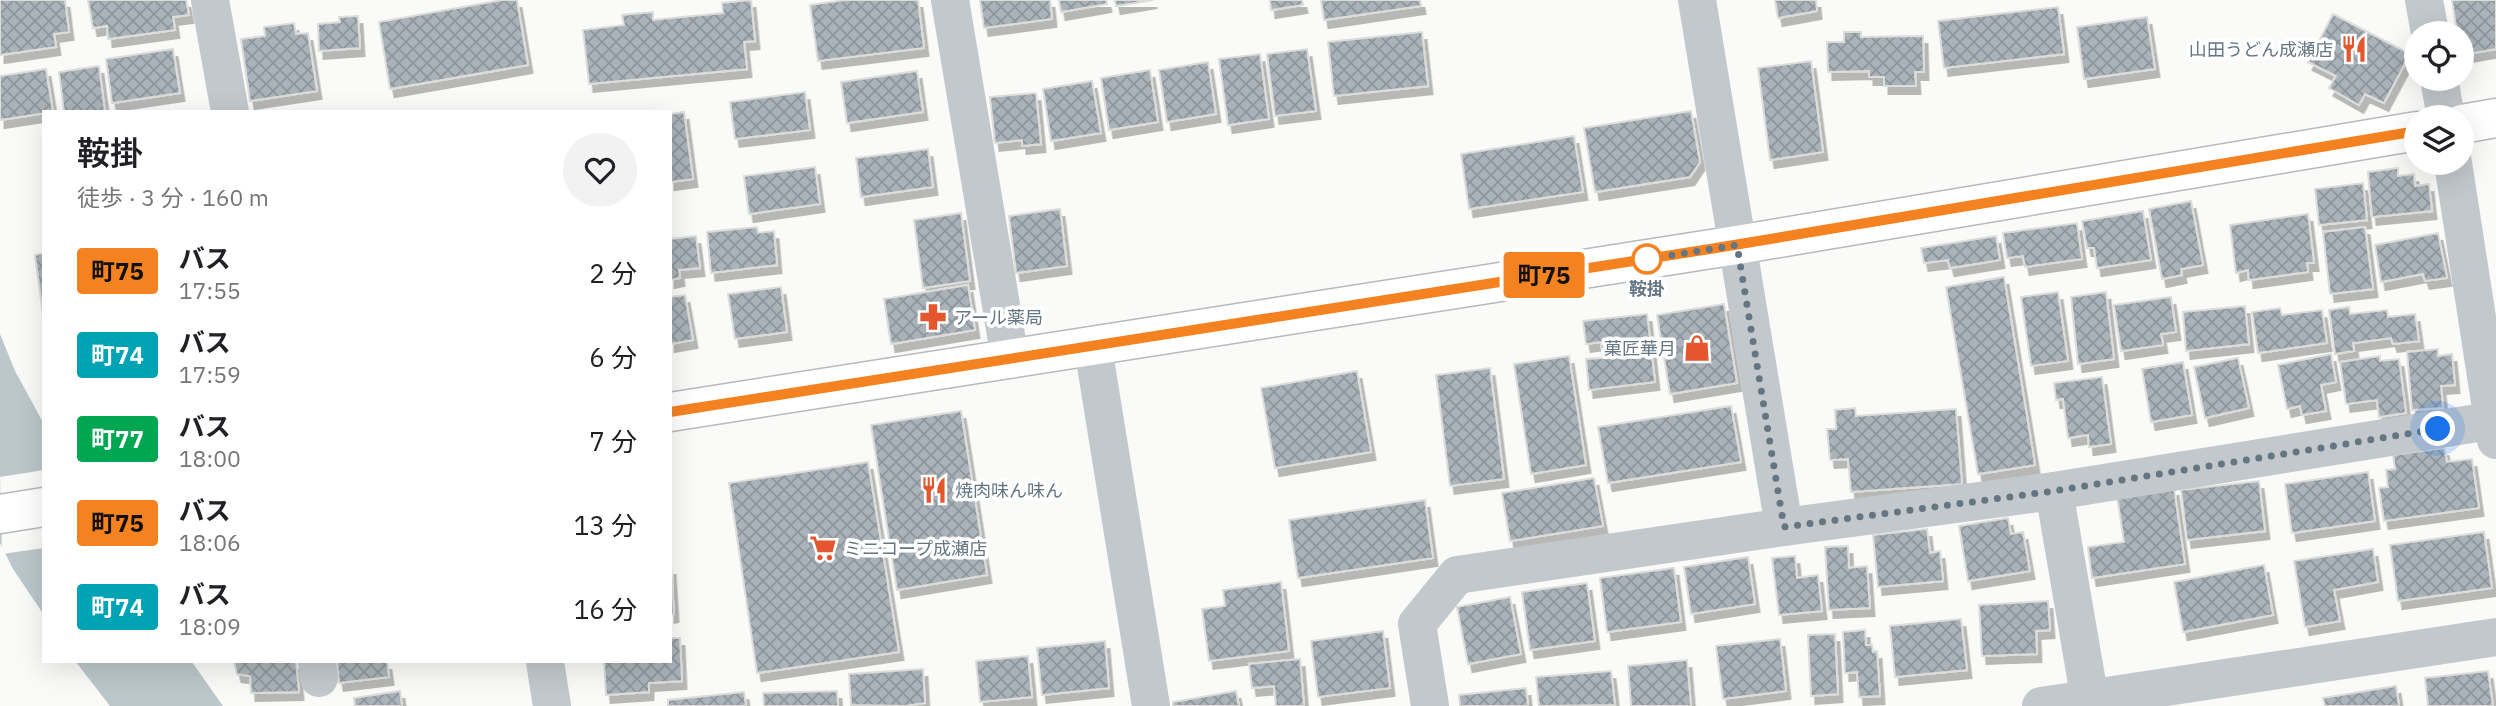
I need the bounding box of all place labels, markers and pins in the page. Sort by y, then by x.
restaurant icon: 山田うどん成瀬店 [2339,34,2369,64]
place label: 山田うどん成瀬店 [2189,38,2333,61]
marker: 鞍掛 [1632,244,1662,274]
place label: 鞍掛 [1629,277,1665,300]
pharmacy icon: アール薬局 [918,302,948,332]
place label: アール薬局 [954,306,1043,329]
shop icon: 菓匠華月 [1682,333,1712,363]
place label: 菓匠華月 [1604,337,1676,360]
restaurant icon: 焼肉味ん味ん [919,475,949,505]
place label: 焼肉味ん味ん [955,479,1063,502]
supermarket icon: ミニコープ成瀬店 [808,533,838,563]
place label: ミニコープ成瀬店 [844,537,987,560]

